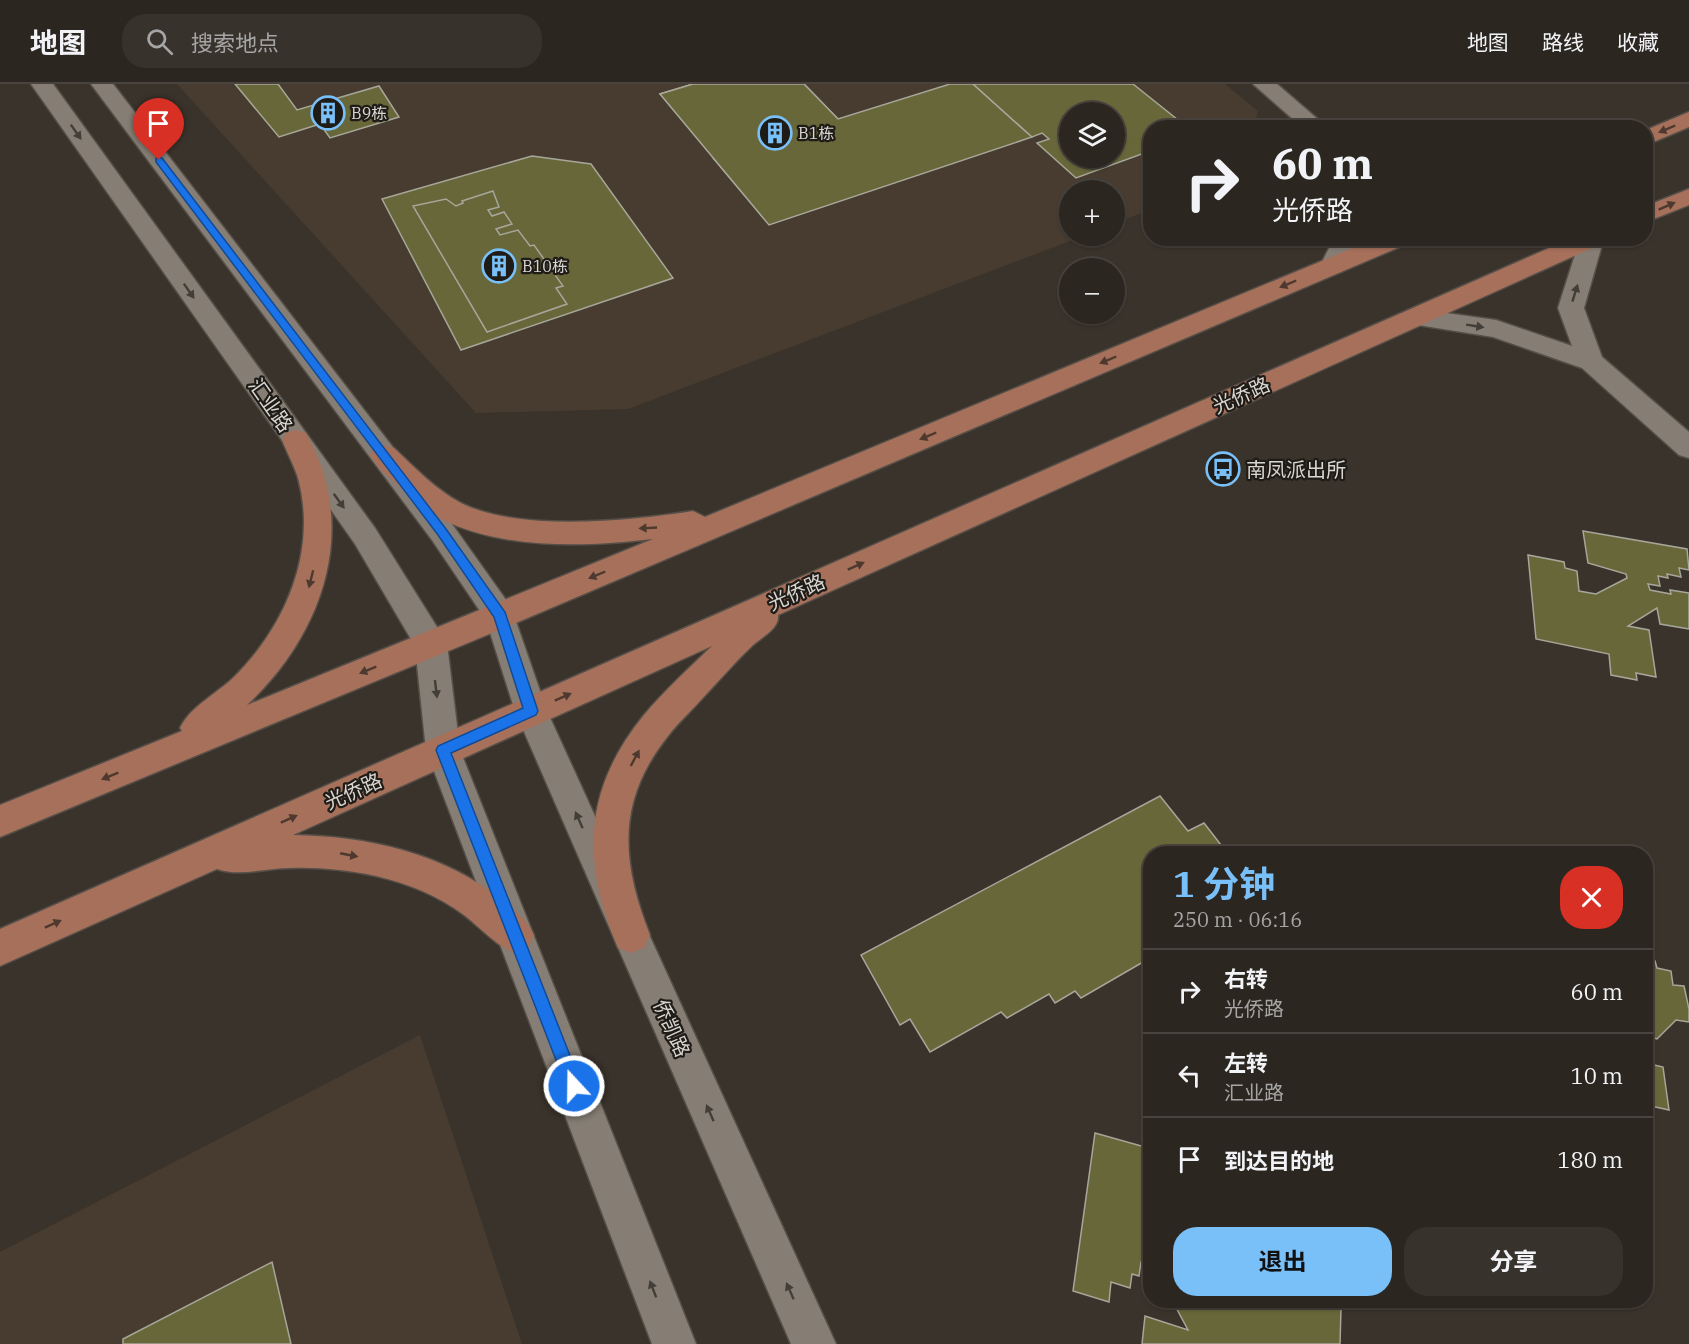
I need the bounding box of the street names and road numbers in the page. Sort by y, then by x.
street label: 光侨路 [1208,370,1274,420]
street label: 汇业路 [243,373,299,437]
street label: 光侨路 [763,567,829,617]
street label: 光侨路 [320,766,386,816]
street label: 侨凯路 [647,995,697,1061]

